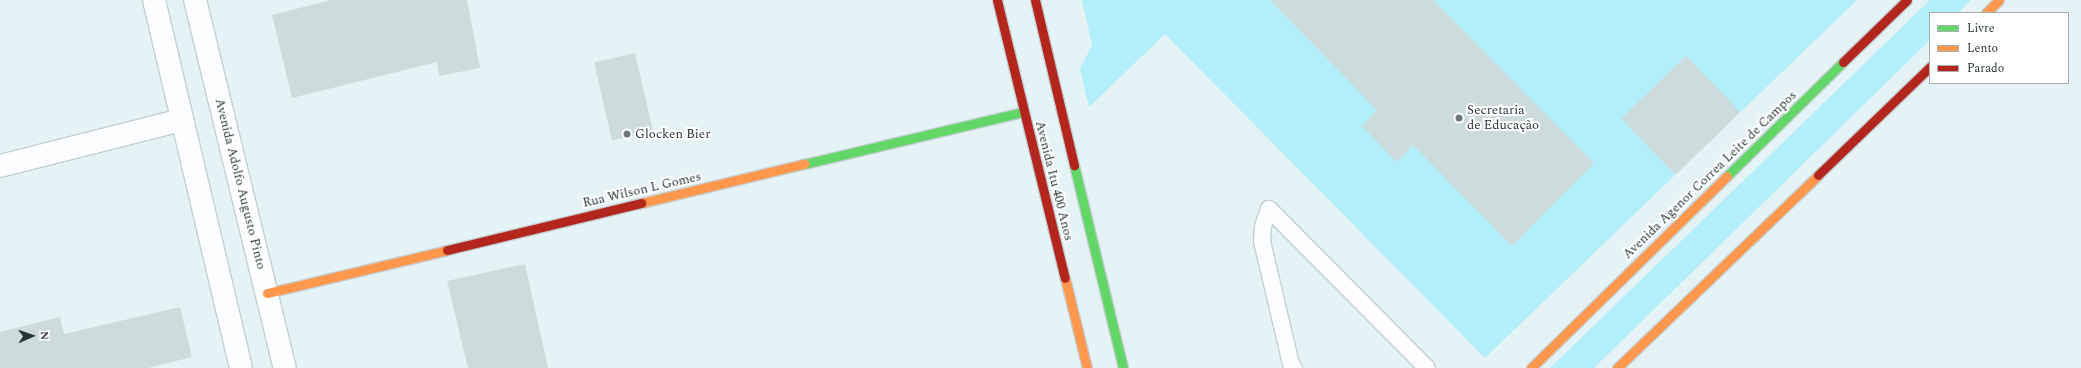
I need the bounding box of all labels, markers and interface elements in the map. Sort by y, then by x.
legend [1929,12,2069,84]
text: Livre [1967,19,1995,38]
text: Lento [1967,39,1998,58]
text: Parado [1967,59,2004,78]
street label: Avenida Agenor Correa Leite de Campos [1620,88,1800,262]
street label: Avenida Adolfo Augusto Pinto [211,97,269,271]
place label: Secretaria de Educação [1467,103,1539,134]
marker: Secretaria de Educação [1454,113,1464,123]
street label: Avenida Itu 400 Anos [1032,119,1076,243]
place label: Glocken Bier [635,126,710,142]
marker: Glocken Bier [622,129,632,139]
street label: Rua Wilson L Gomes [581,169,703,211]
north arrow [12,316,52,356]
text: N [36,331,53,340]

